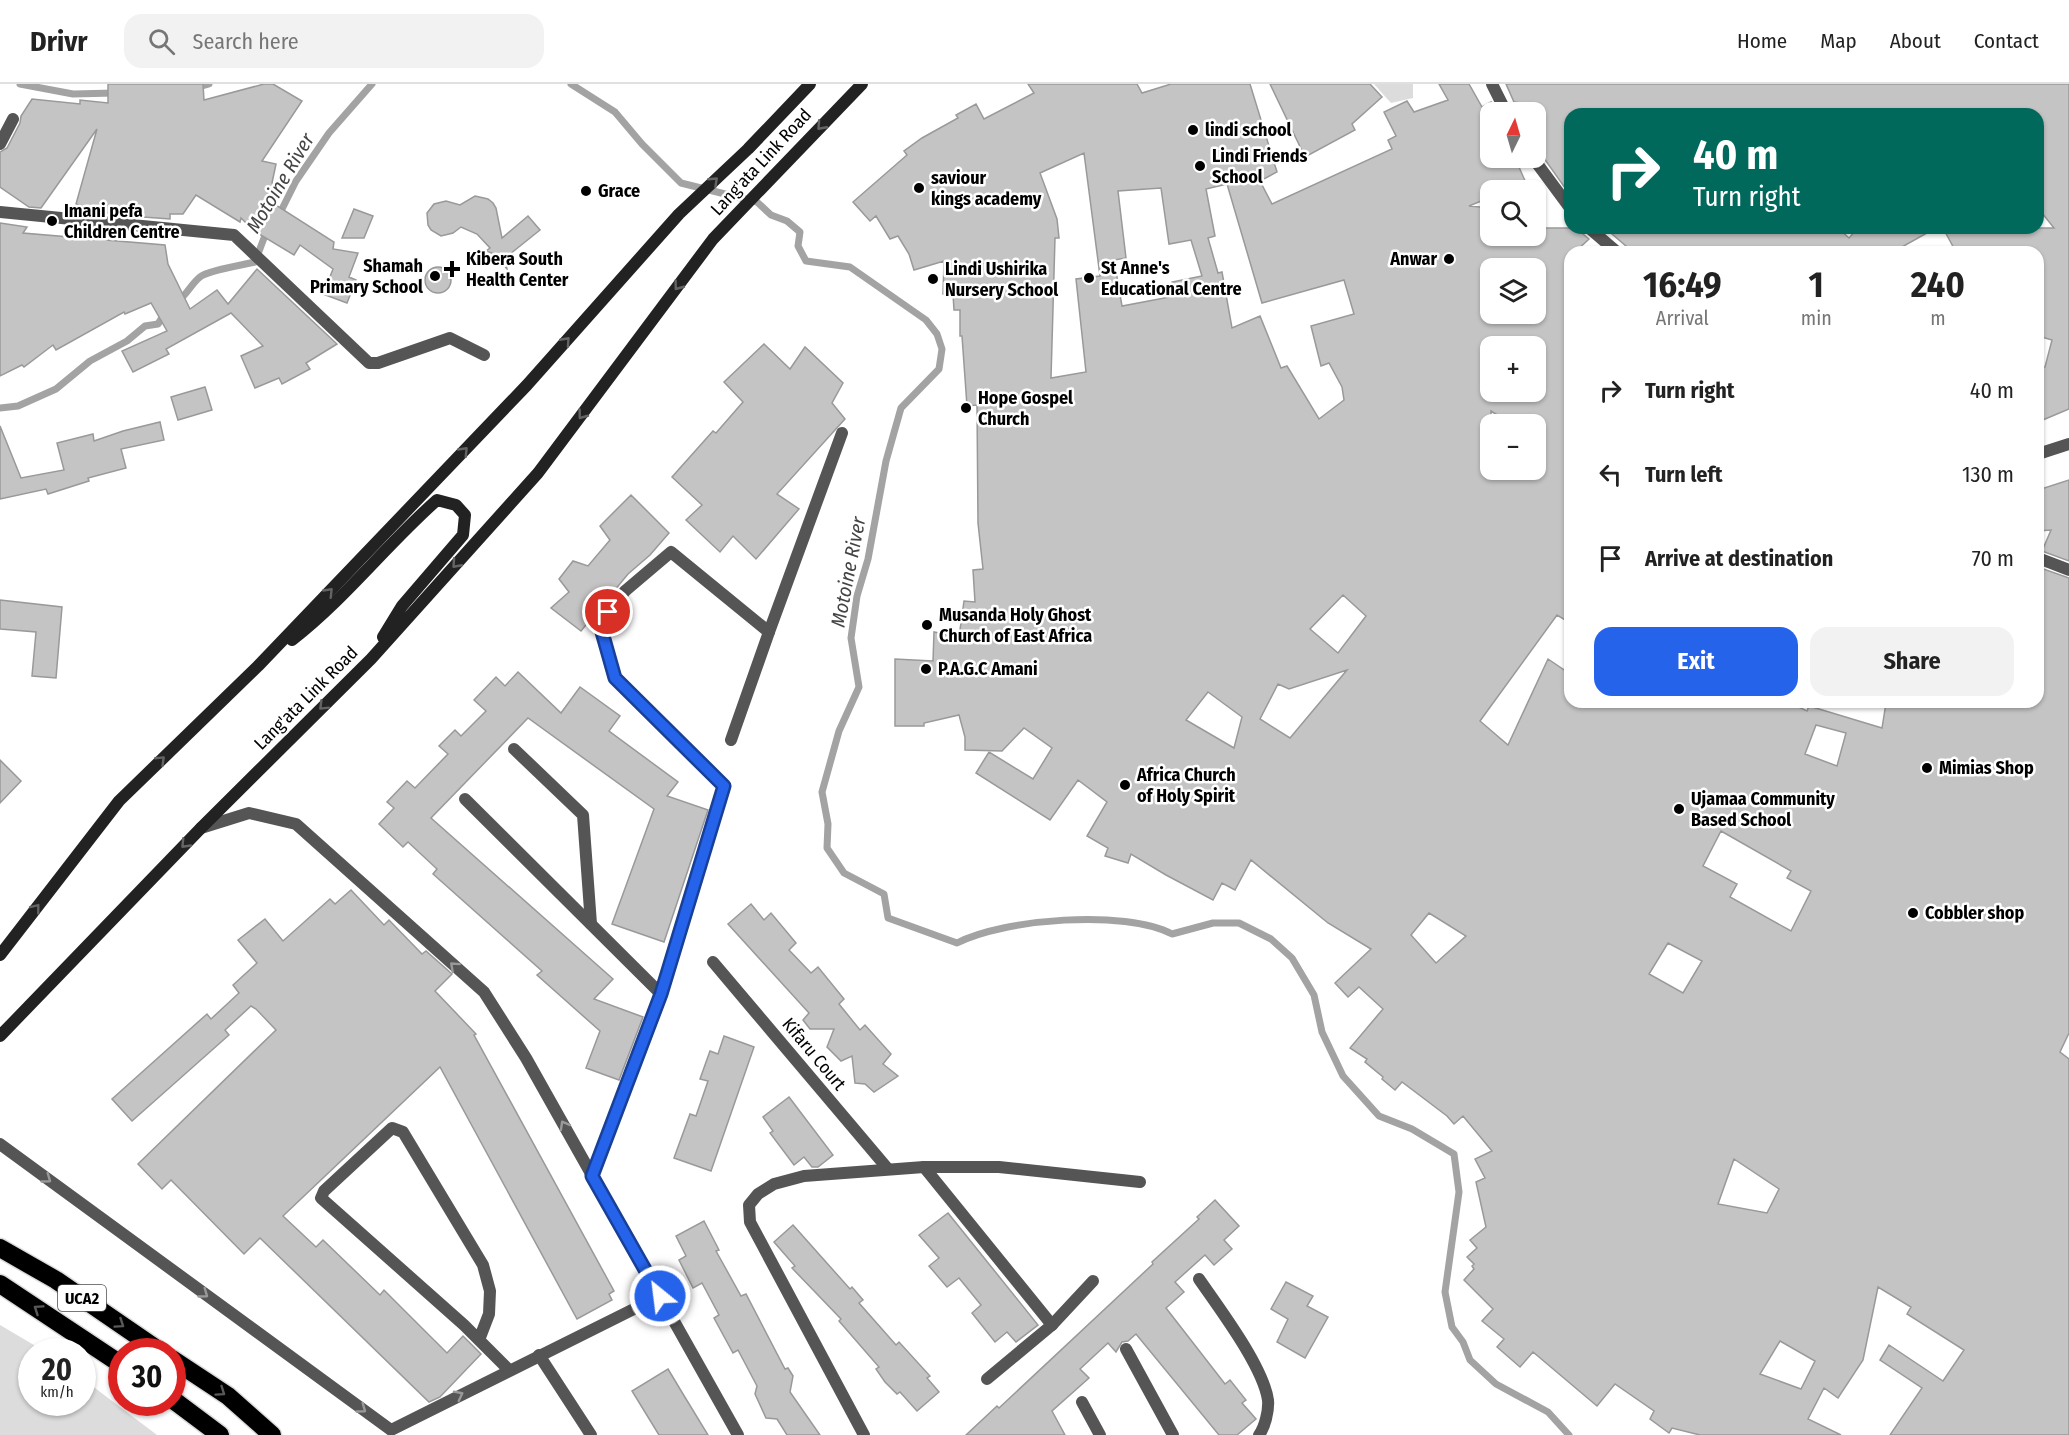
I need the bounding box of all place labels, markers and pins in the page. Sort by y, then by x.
place label: lindi school [1205,119,1292,141]
marker: lindi school [1186,123,1200,137]
place label: Lindi Friends School [1212,145,1308,188]
marker: Lindi Friends School [1193,159,1207,173]
place label: saviour kings academy [931,167,1042,210]
place label: Grace [598,180,640,202]
marker: saviour kings academy [912,181,926,195]
marker: Grace [579,184,593,198]
place label: Imani pefa Children Centre [64,200,180,243]
marker: Imani pefa Children Centre [45,214,59,228]
place label: Kibera South Health Center [466,248,569,291]
place label: Anwar [1389,248,1437,270]
marker: Anwar [1442,252,1456,266]
place label: Shamah Primary School [310,255,423,298]
place label: St Anne's Educational Centre [1101,257,1242,300]
place label: Lindi Ushirika Nursery School [945,258,1058,301]
marker: Kibera South Health Center [443,260,461,278]
marker: Shamah Primary School [428,269,442,283]
marker: St Anne's Educational Centre [1082,271,1096,285]
marker: Lindi Ushirika Nursery School [926,272,940,286]
place label: Hope Gospel Church [978,387,1073,430]
marker: Hope Gospel Church [959,401,973,415]
pin [582,586,633,637]
place label: Musanda Holy Ghost Church of East Africa [939,604,1092,647]
marker: Musanda Holy Ghost Church of East Africa [920,618,934,632]
place label: P.A.G.C Amani [938,658,1038,680]
marker: P.A.G.C Amani [919,662,933,676]
place label: Mimias Shop [1939,757,2034,779]
marker: Mimias Shop [1920,761,1934,775]
place label: Africa Church of Holy Spirit [1136,764,1236,807]
marker: Africa Church of Holy Spirit [1118,778,1132,792]
place label: Ujamaa Community Based School [1691,788,1835,831]
marker: Ujamaa Community Based School [1672,802,1686,816]
place label: Cobbler shop [1925,902,2024,924]
marker: Cobbler shop [1906,906,1920,920]

